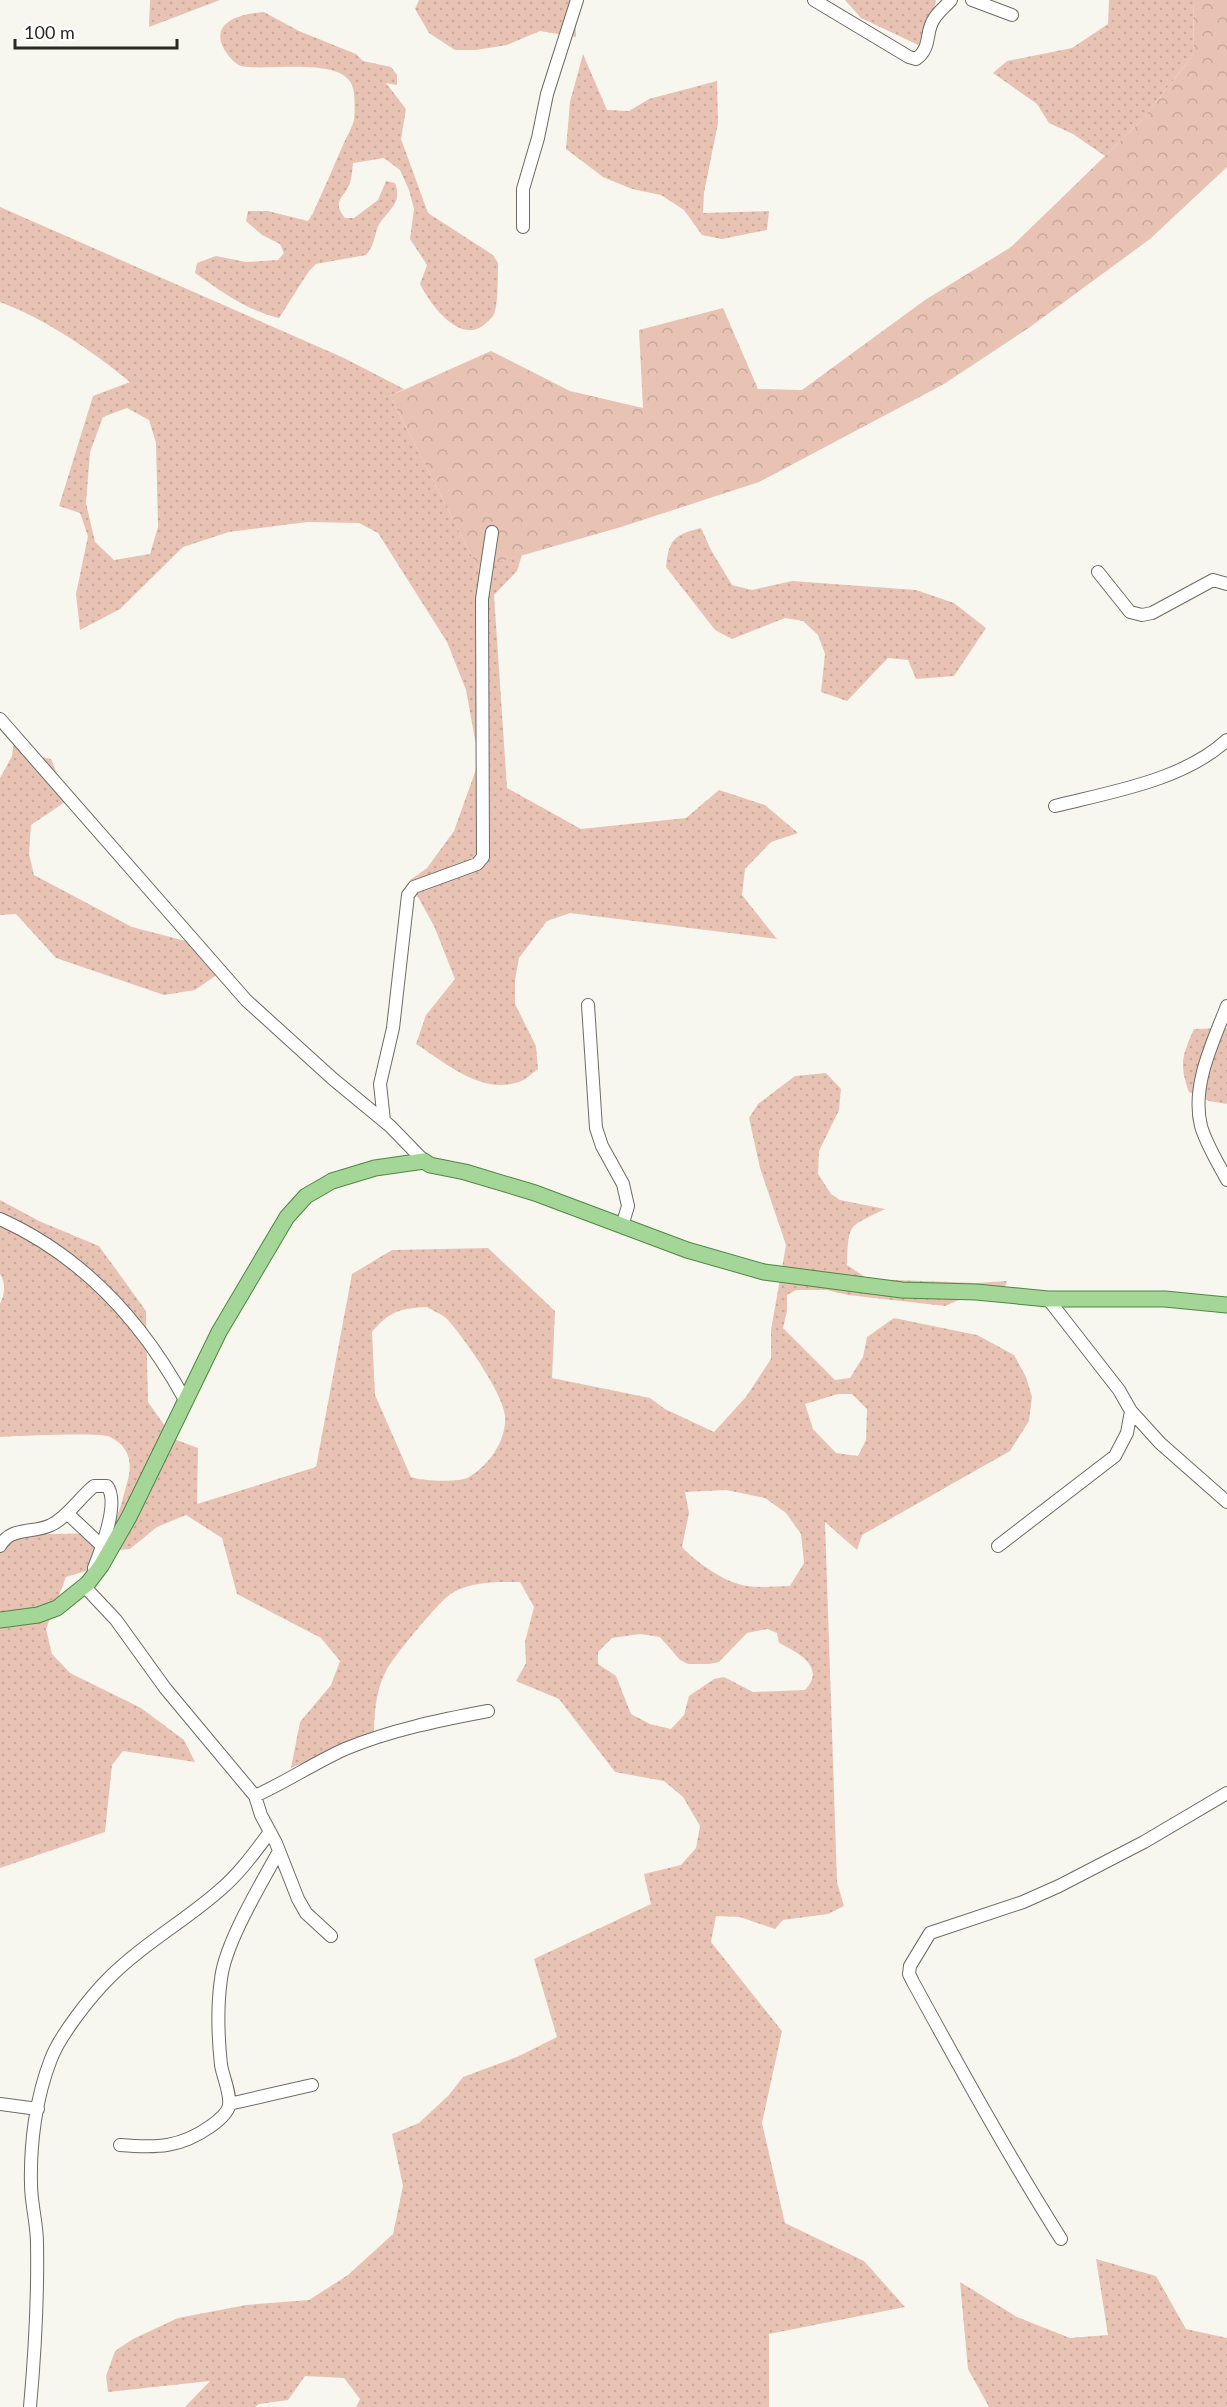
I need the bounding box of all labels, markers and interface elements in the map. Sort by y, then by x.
scale bar [15,12,177,50]
text: 100 m [24,21,75,43]

